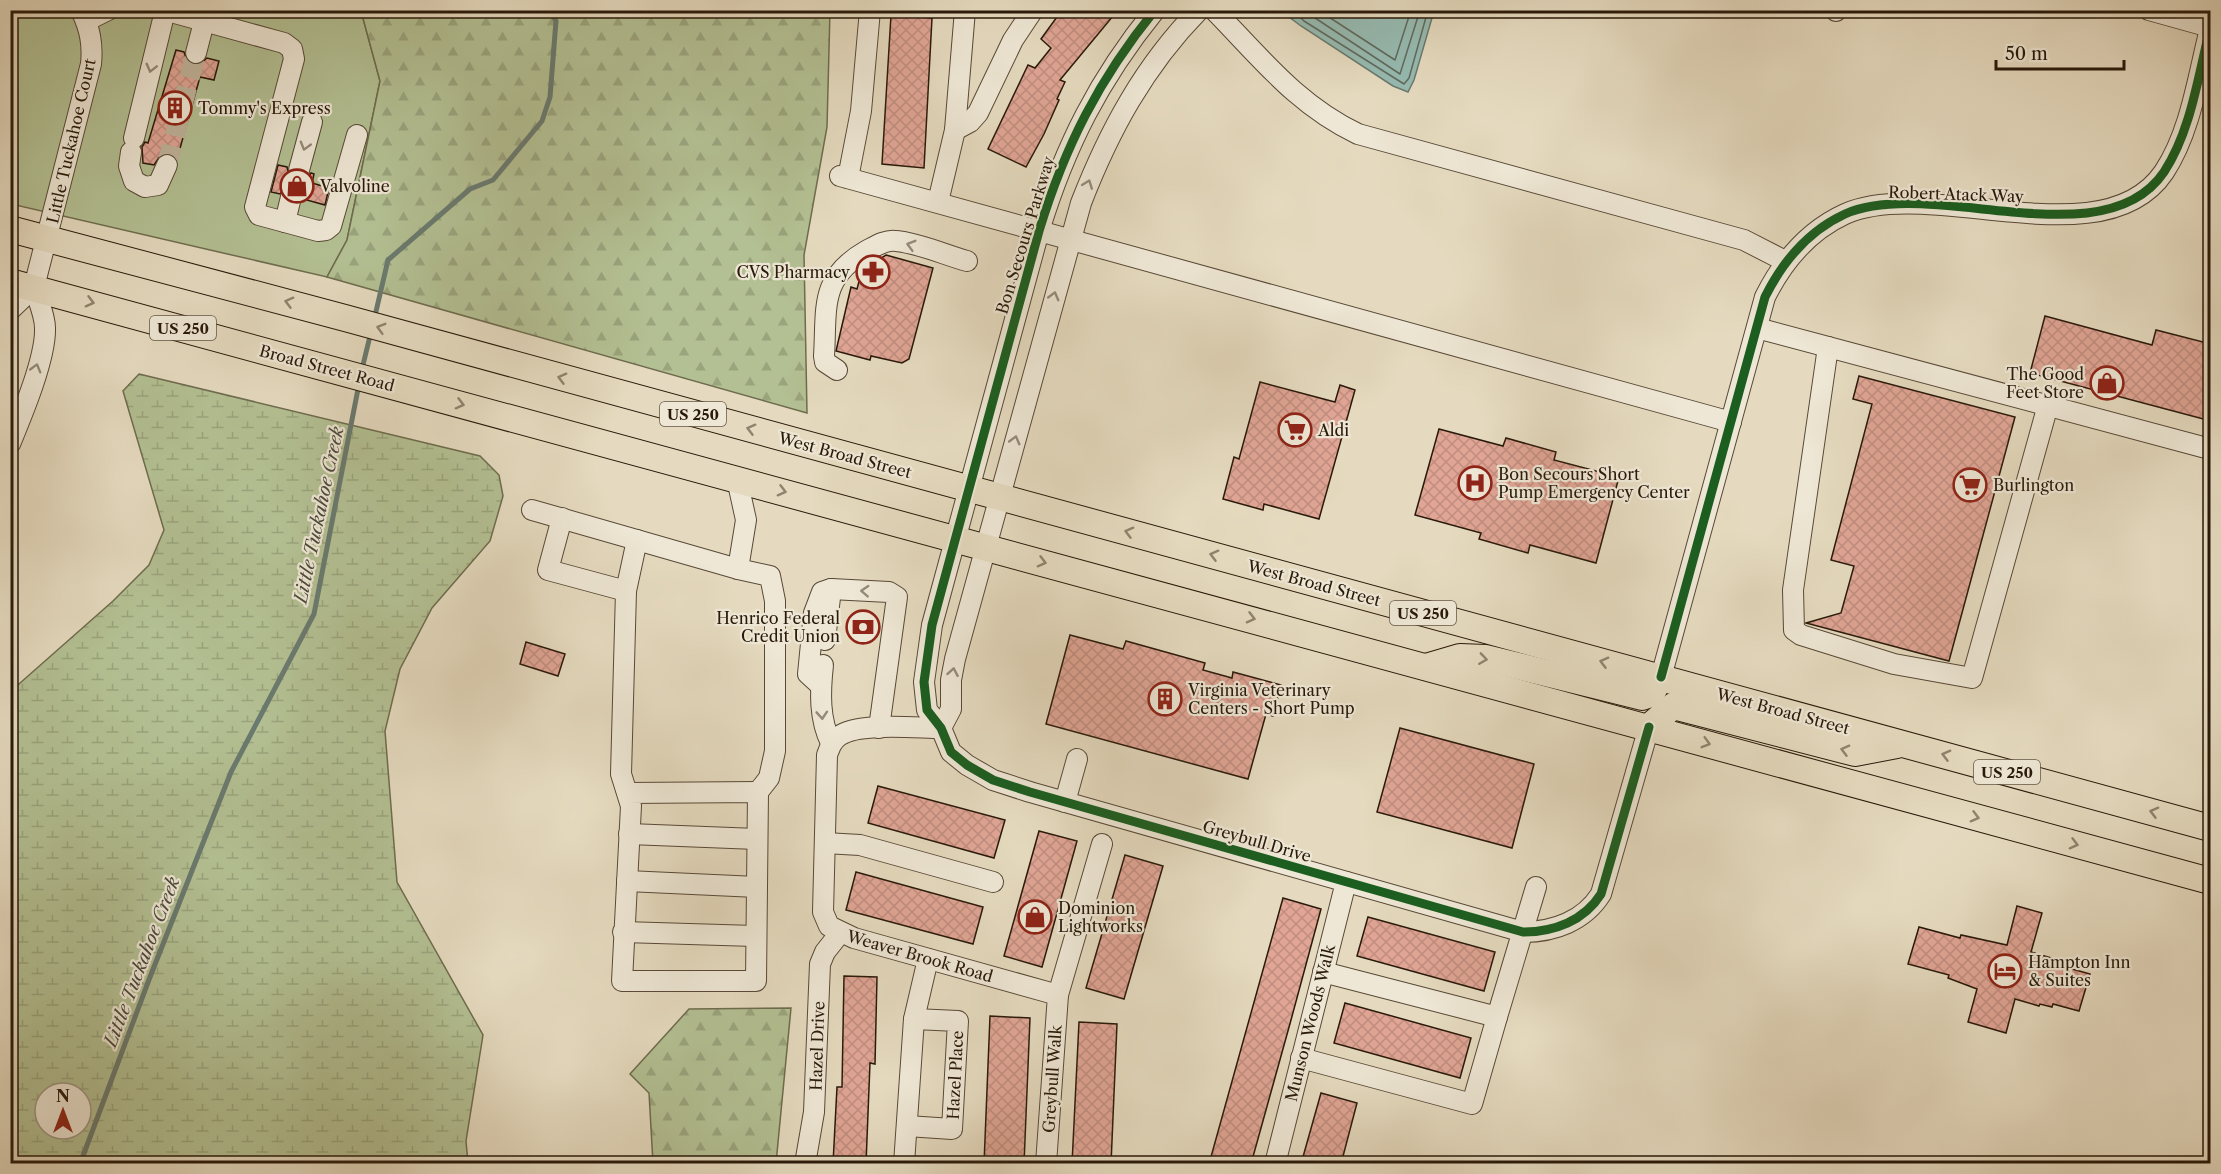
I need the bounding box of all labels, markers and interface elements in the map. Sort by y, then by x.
scale bar [1996,33,2124,71]
text: 50 m [2005,43,2048,65]
street label: Little Tuckahoe Court [42,56,100,225]
one-way arrow [146,63,159,73]
building icon: Tommy's Express [157,90,193,126]
place label: Tommy's Express [198,98,331,118]
one-way arrow [300,141,313,151]
street label: Bon Secours Parkway [991,153,1059,316]
shop icon: Valvoline [279,168,315,204]
place label: Valvoline [319,176,390,196]
one-way arrow [1081,179,1093,190]
street label: Robert Atack Way [1888,182,2025,206]
one-way arrow [906,240,917,252]
pharmacy icon: CVS Pharmacy [855,254,891,290]
place label: CVS Pharmacy [736,262,851,282]
one-way arrow [1047,291,1059,302]
one-way arrow [85,295,95,308]
one-way arrow [284,297,294,310]
road number: US 250 [150,316,216,340]
one-way arrow [376,323,387,335]
street label: Broad Street Road [257,340,397,396]
one-way arrow [29,364,41,374]
place label: The Good Feet Store [2006,364,2084,402]
shop icon: The Good Feet Store [2089,365,2125,401]
one-way arrow [558,373,568,385]
one-way arrow [454,397,464,409]
road number: US 250 [660,402,726,426]
supermarket icon: Aldi [1277,412,1313,448]
place label: Aldi [1317,420,1349,440]
water label: Little Tuckahoe Creek [289,424,349,607]
one-way arrow [746,424,756,436]
street label: West Broad Street [775,427,914,482]
one-way arrow [1008,435,1020,446]
place label: Bon Secours Short Pump Emergency Center [1498,464,1690,502]
hospital icon: Bon Secours Short Pump Emergency Center [1457,465,1493,501]
supermarket icon: Burlington [1952,467,1988,503]
place label: Burlington [1993,475,2074,495]
one-way arrow [777,483,787,496]
one-way arrow [1124,527,1135,539]
one-way arrow [1209,550,1219,563]
one-way arrow [1037,554,1047,567]
street label: West Broad Street [1244,555,1383,610]
one-way arrow [860,584,869,597]
road number: US 250 [1390,601,1456,625]
place label: Henrico Federal Credit Union [716,608,840,646]
bank icon: Henrico Federal Credit Union [845,609,881,645]
one-way arrow [1246,611,1256,624]
one-way arrow [1479,652,1488,664]
one-way arrow [1599,657,1610,669]
one-way arrow [946,667,959,677]
place label: Virginia Veterinary Centers - Short Pump [1187,680,1355,718]
building icon: Virginia Veterinary Centers - Short Pump [1147,681,1183,717]
street label: West Broad Street [1713,683,1852,738]
one-way arrow [816,710,829,719]
one-way arrow [1700,736,1711,748]
one-way arrow [1841,744,1851,757]
one-way arrow [1941,750,1951,763]
road number: US 250 [1974,760,2040,784]
one-way arrow [2149,807,2160,819]
one-way arrow [1970,809,1980,822]
street label: Greybull Drive [1200,816,1314,866]
one-way arrow [2069,836,2079,849]
water label: Little Tuckahoe Creek [99,873,185,1052]
place label: Dominion Lightworks [1058,898,1143,936]
shop icon: Dominion Lightworks [1017,899,1053,935]
street label: Weaver Brook Road [844,925,996,986]
street label: Munson Woods Walk [1281,942,1339,1103]
place label: Hampton Inn & Suites [2028,952,2131,990]
hotel icon: Hampton Inn & Suites [1987,953,2023,989]
street label: Hazel Drive [805,1001,829,1091]
street label: Greybull Walk [1038,1024,1066,1134]
street label: Hazel Place [943,1030,967,1120]
north arrow [33,1081,93,1141]
text: N [56,1086,70,1106]

